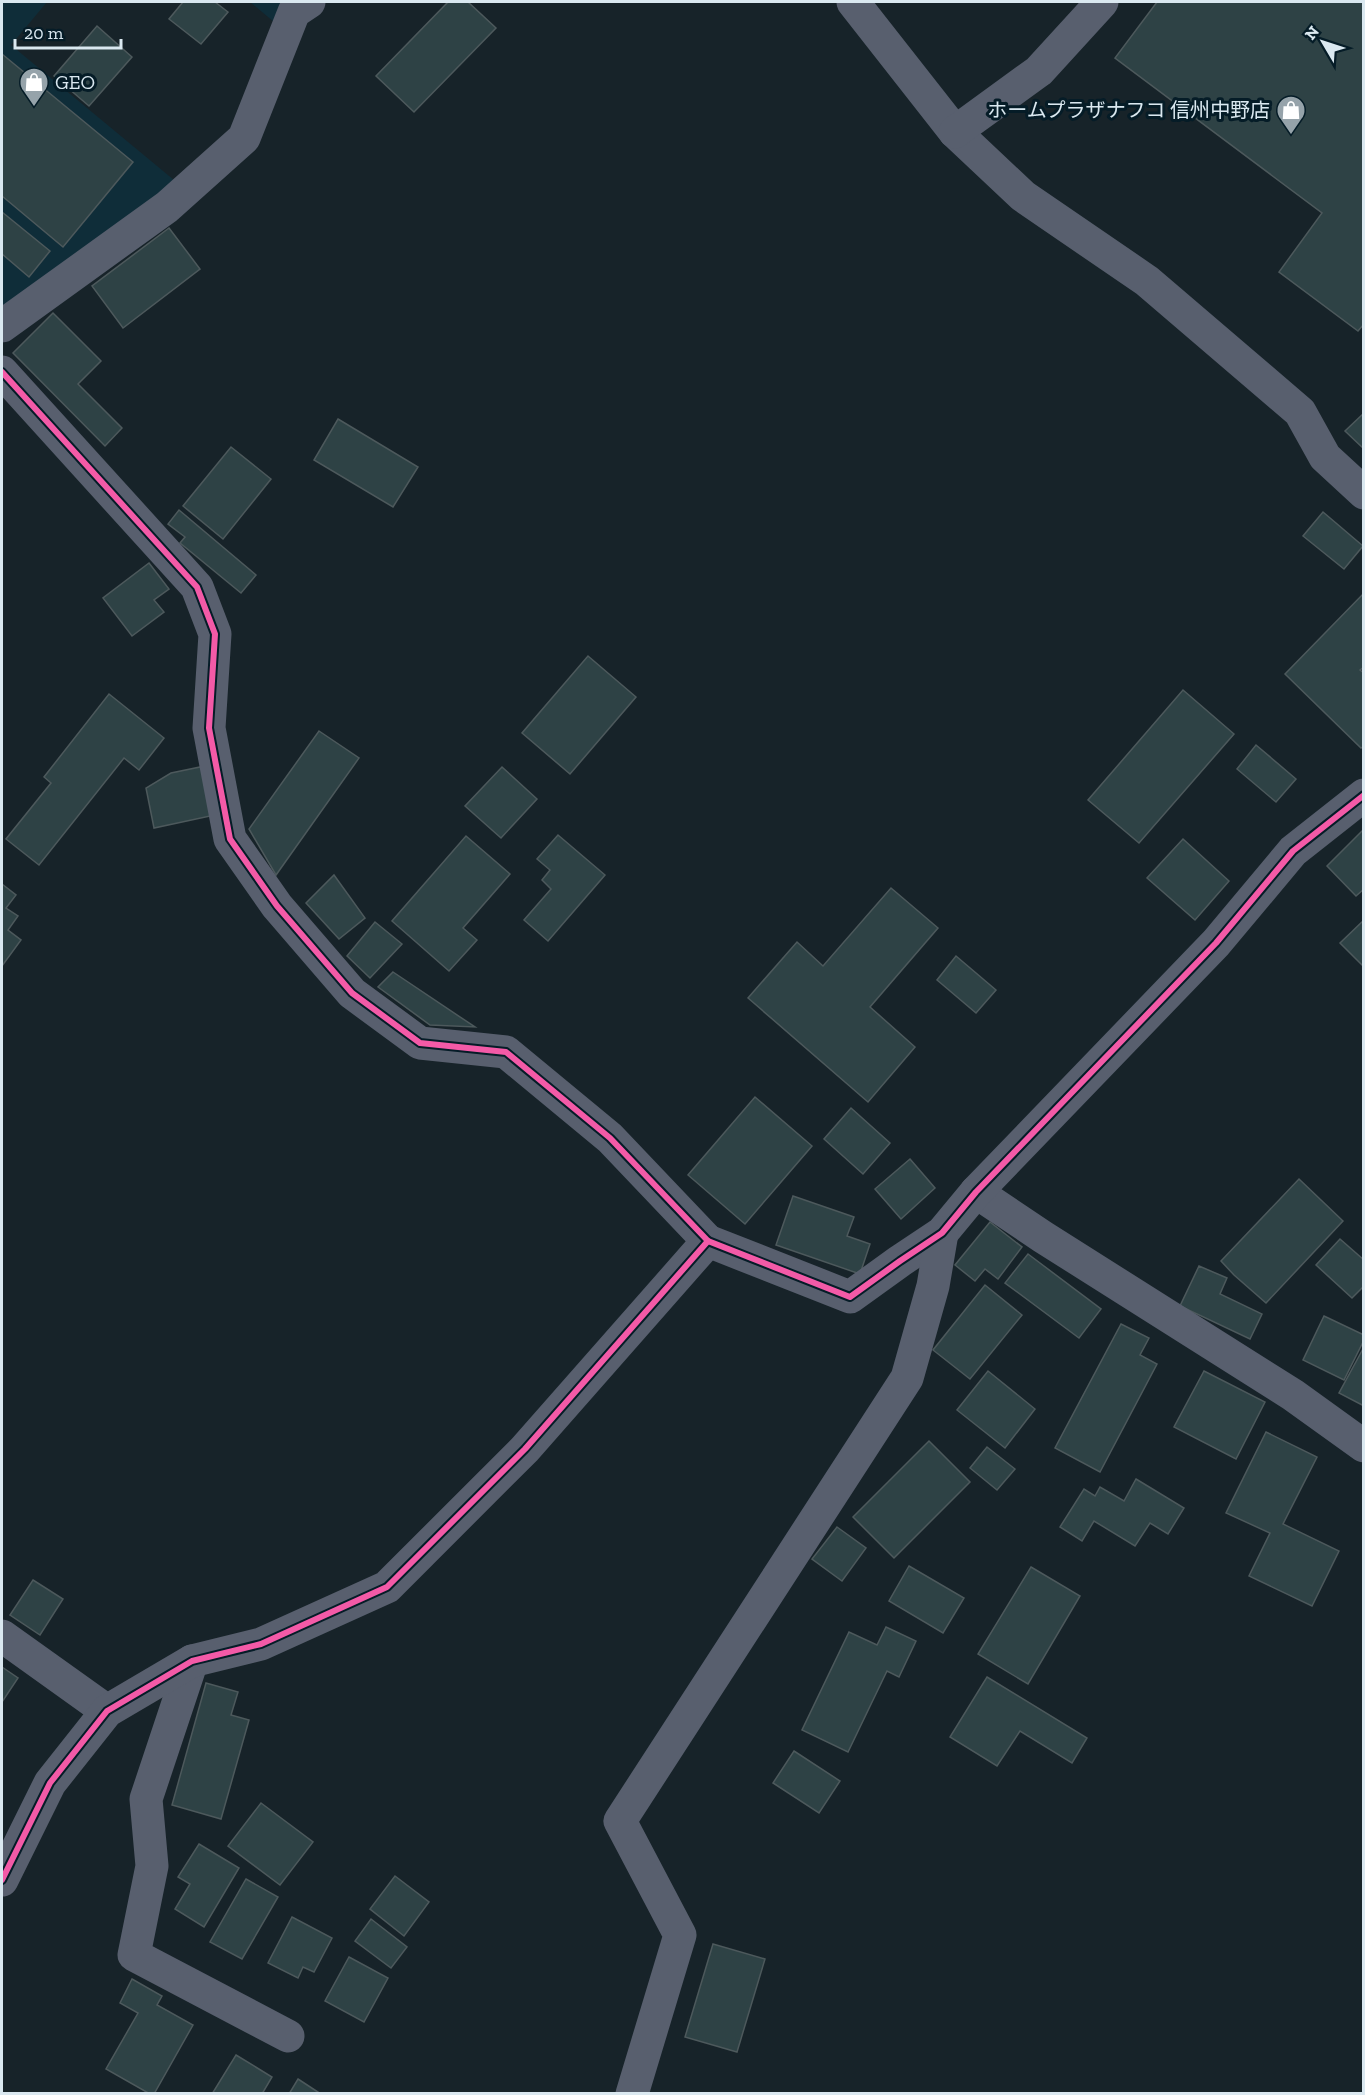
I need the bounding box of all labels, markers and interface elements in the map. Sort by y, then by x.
scale bar [15,12,122,50]
north arrow [1293,12,1353,72]
text: 20 m [24,22,64,44]
text: N [1301,22,1323,44]
shop icon: GEO [18,66,50,108]
place label: GEO [55,70,95,94]
shop icon: ホームプラザナフコ 信州中野店 [1275,94,1307,136]
place label: ホームプラザナフコ 信州中野店 [987,98,1270,122]

